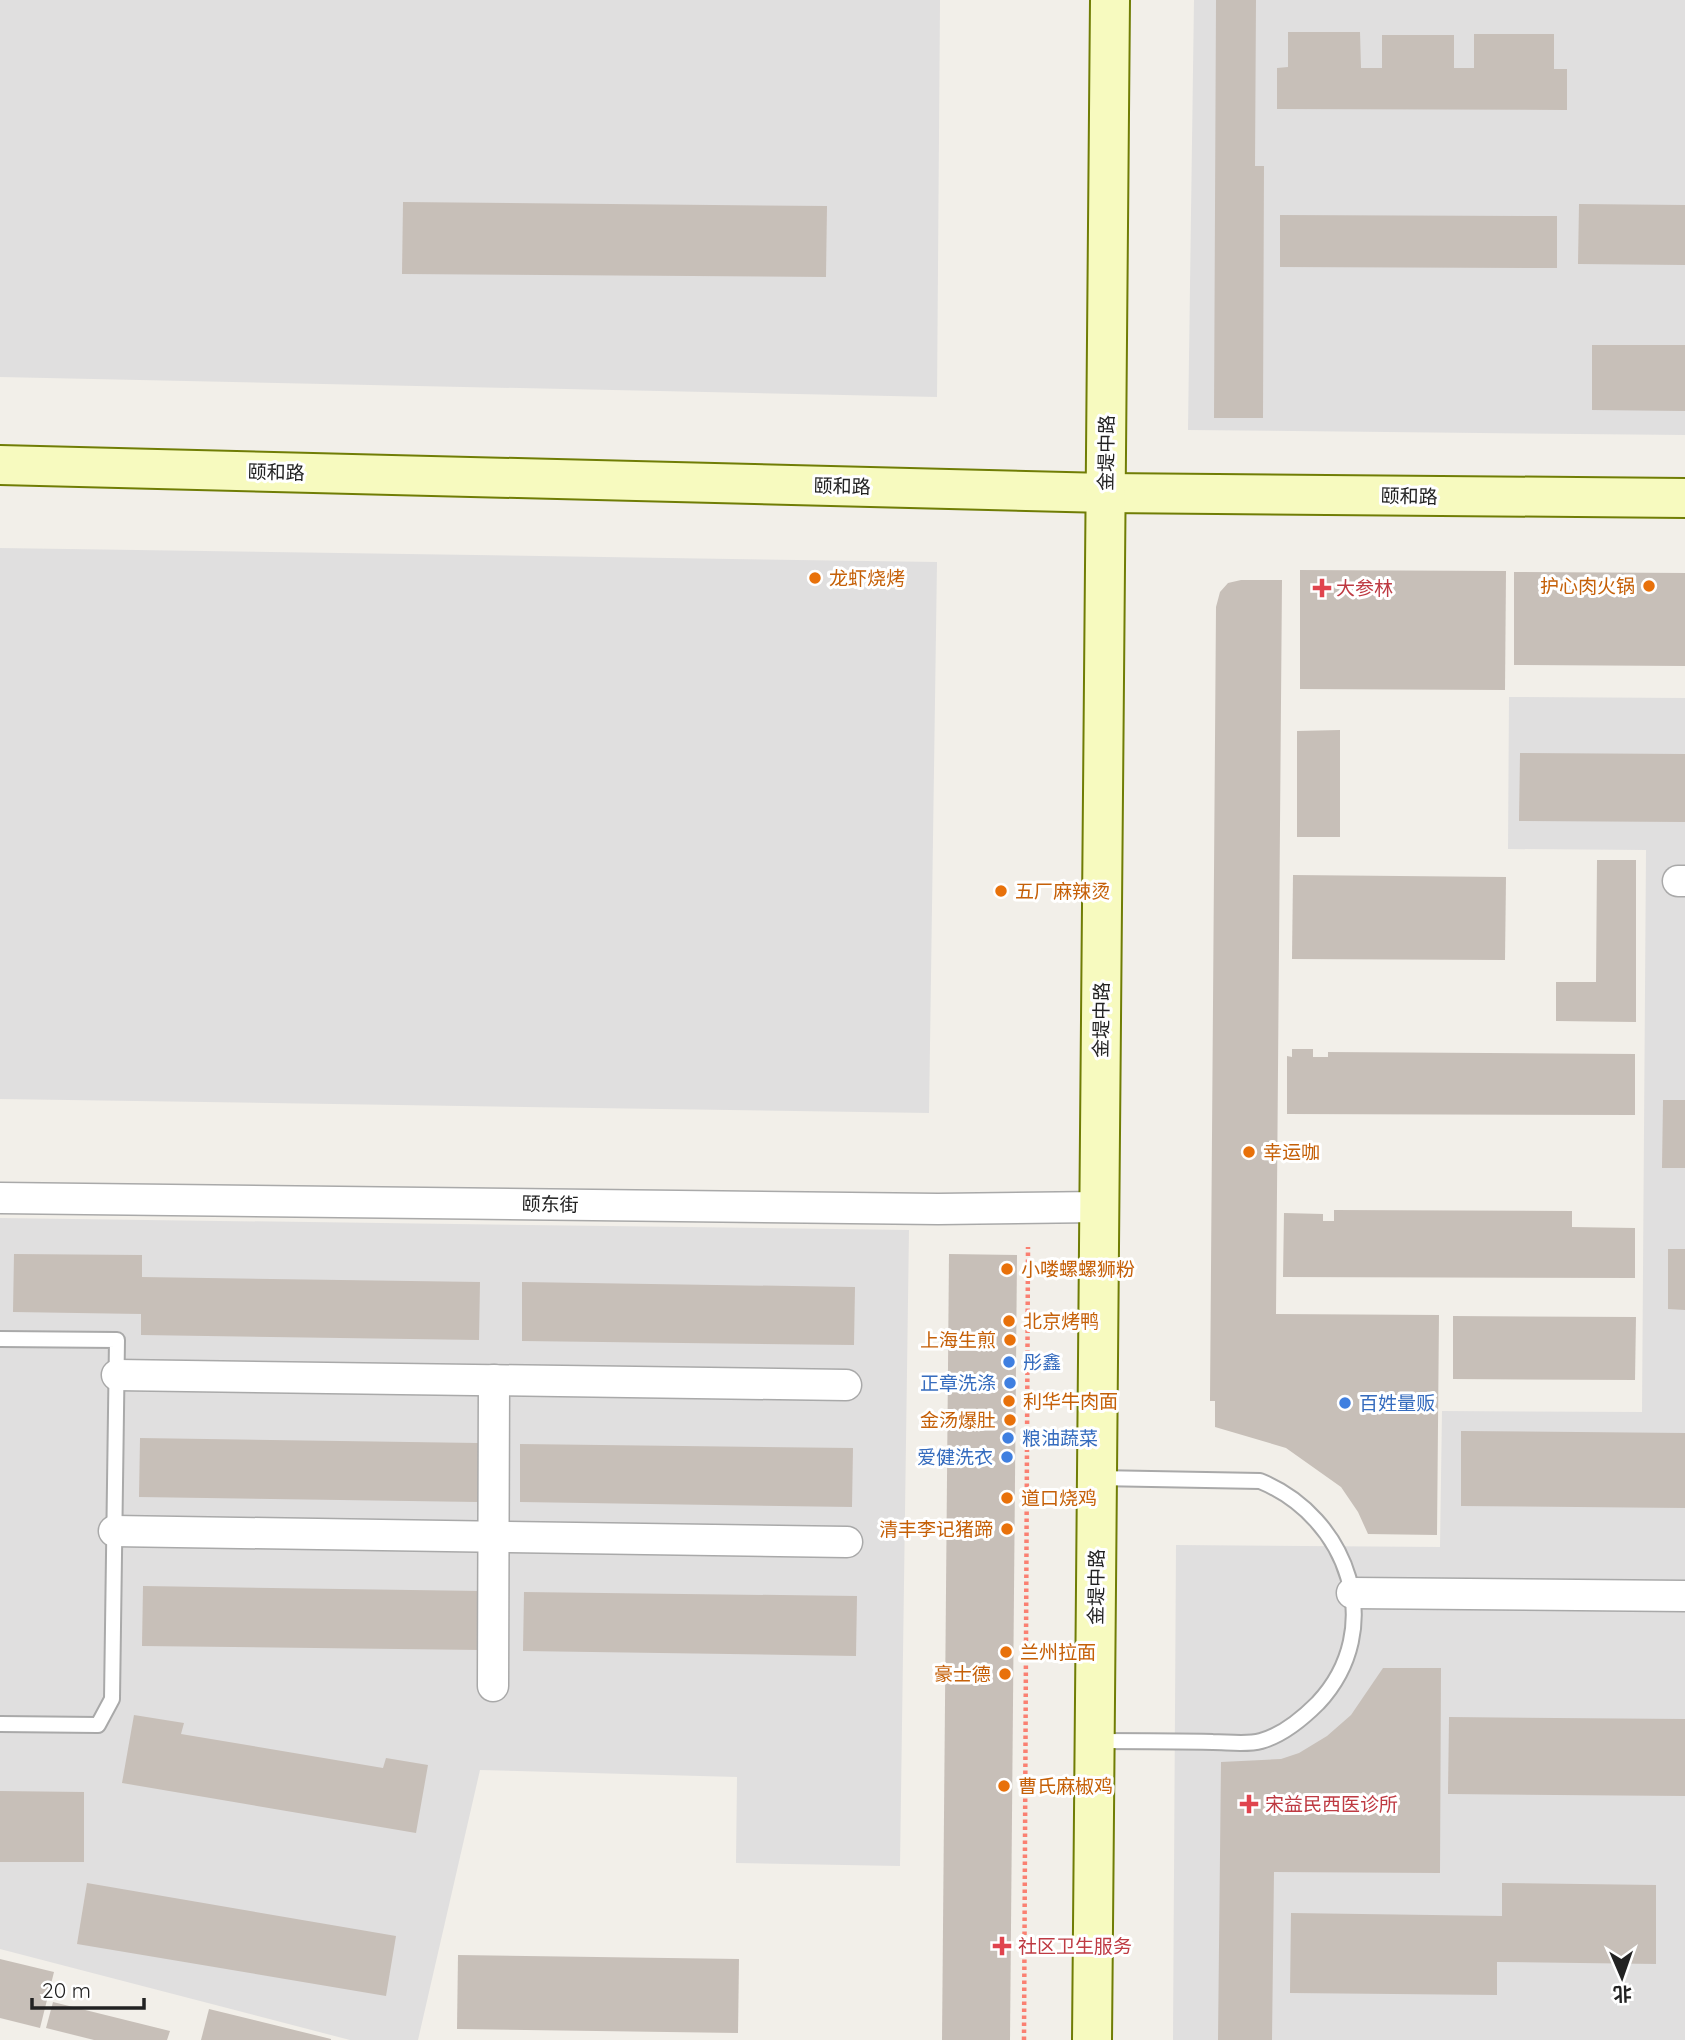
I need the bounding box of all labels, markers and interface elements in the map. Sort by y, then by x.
street label: 金堤中路 [1093,415,1119,491]
street label: 颐和路 [247,460,305,484]
street label: 颐和路 [813,474,871,498]
street label: 颐和路 [1380,484,1438,508]
place label: 龙虾烧烤 [829,566,905,590]
marker: 龙虾烧烤 [807,570,823,586]
place label: 护心肉火锅 [1540,574,1635,598]
place label: 大参林 [1336,576,1393,600]
marker: 护心肉火锅 [1641,578,1657,594]
marker: 大参林 [1314,580,1330,596]
place label: 五厂麻辣烫 [1015,879,1110,903]
marker: 五厂麻辣烫 [993,883,1009,899]
street label: 金堤中路 [1088,982,1114,1058]
place label: 幸运咖 [1263,1140,1320,1164]
marker: 幸运咖 [1241,1144,1257,1160]
street label: 颐东街 [521,1192,579,1216]
place label: 小喽螺螺狮粉 [1021,1257,1135,1281]
marker: 小喽螺螺狮粉 [999,1261,1015,1277]
place label: 北京烤鸭 [1023,1309,1099,1333]
marker: 北京烤鸭 [1001,1313,1017,1329]
place label: 上海生煎 [920,1328,996,1352]
marker: 上海生煎 [1002,1332,1018,1348]
place label: 彤鑫 [1023,1350,1061,1374]
marker: 彤鑫 [1001,1354,1017,1370]
place label: 正章洗涤 [920,1371,996,1395]
marker: 正章洗涤 [1002,1375,1018,1391]
place label: 利华牛肉面 [1023,1389,1118,1413]
place label: 百姓量贩 [1359,1391,1435,1415]
marker: 利华牛肉面 [1001,1393,1017,1409]
marker: 百姓量贩 [1337,1395,1353,1411]
place label: 金汤爆肚 [920,1408,996,1432]
marker: 金汤爆肚 [1002,1412,1018,1428]
place label: 粮油蔬菜 [1022,1426,1098,1450]
marker: 粮油蔬菜 [1000,1430,1016,1446]
place label: 爱健洗衣 [917,1445,993,1469]
marker: 爱健洗衣 [999,1449,1015,1465]
place label: 道口烧鸡 [1021,1486,1097,1510]
marker: 道口烧鸡 [999,1490,1015,1506]
place label: 清丰李记猪蹄 [879,1517,993,1541]
marker: 清丰李记猪蹄 [999,1521,1015,1537]
street label: 金堤中路 [1083,1549,1109,1625]
place label: 兰州拉面 [1020,1640,1096,1664]
marker: 兰州拉面 [998,1644,1014,1660]
place label: 豪士德 [934,1662,991,1686]
marker: 豪士德 [997,1666,1013,1682]
place label: 曹氏麻椒鸡 [1018,1774,1113,1798]
marker: 曹氏麻椒鸡 [996,1778,1012,1794]
place label: 宋益民西医诊所 [1265,1792,1398,1816]
marker: 宋益民西医诊所 [1239,1794,1259,1814]
place label: 社区卫生服务 [1018,1934,1132,1958]
marker: 社区卫生服务 [992,1936,1012,1956]
north arrow [1587,1942,1657,2012]
scale bar [32,1966,144,2010]
text: 20 m [42,1977,91,2003]
text: 北 [1613,1982,1633,2006]

